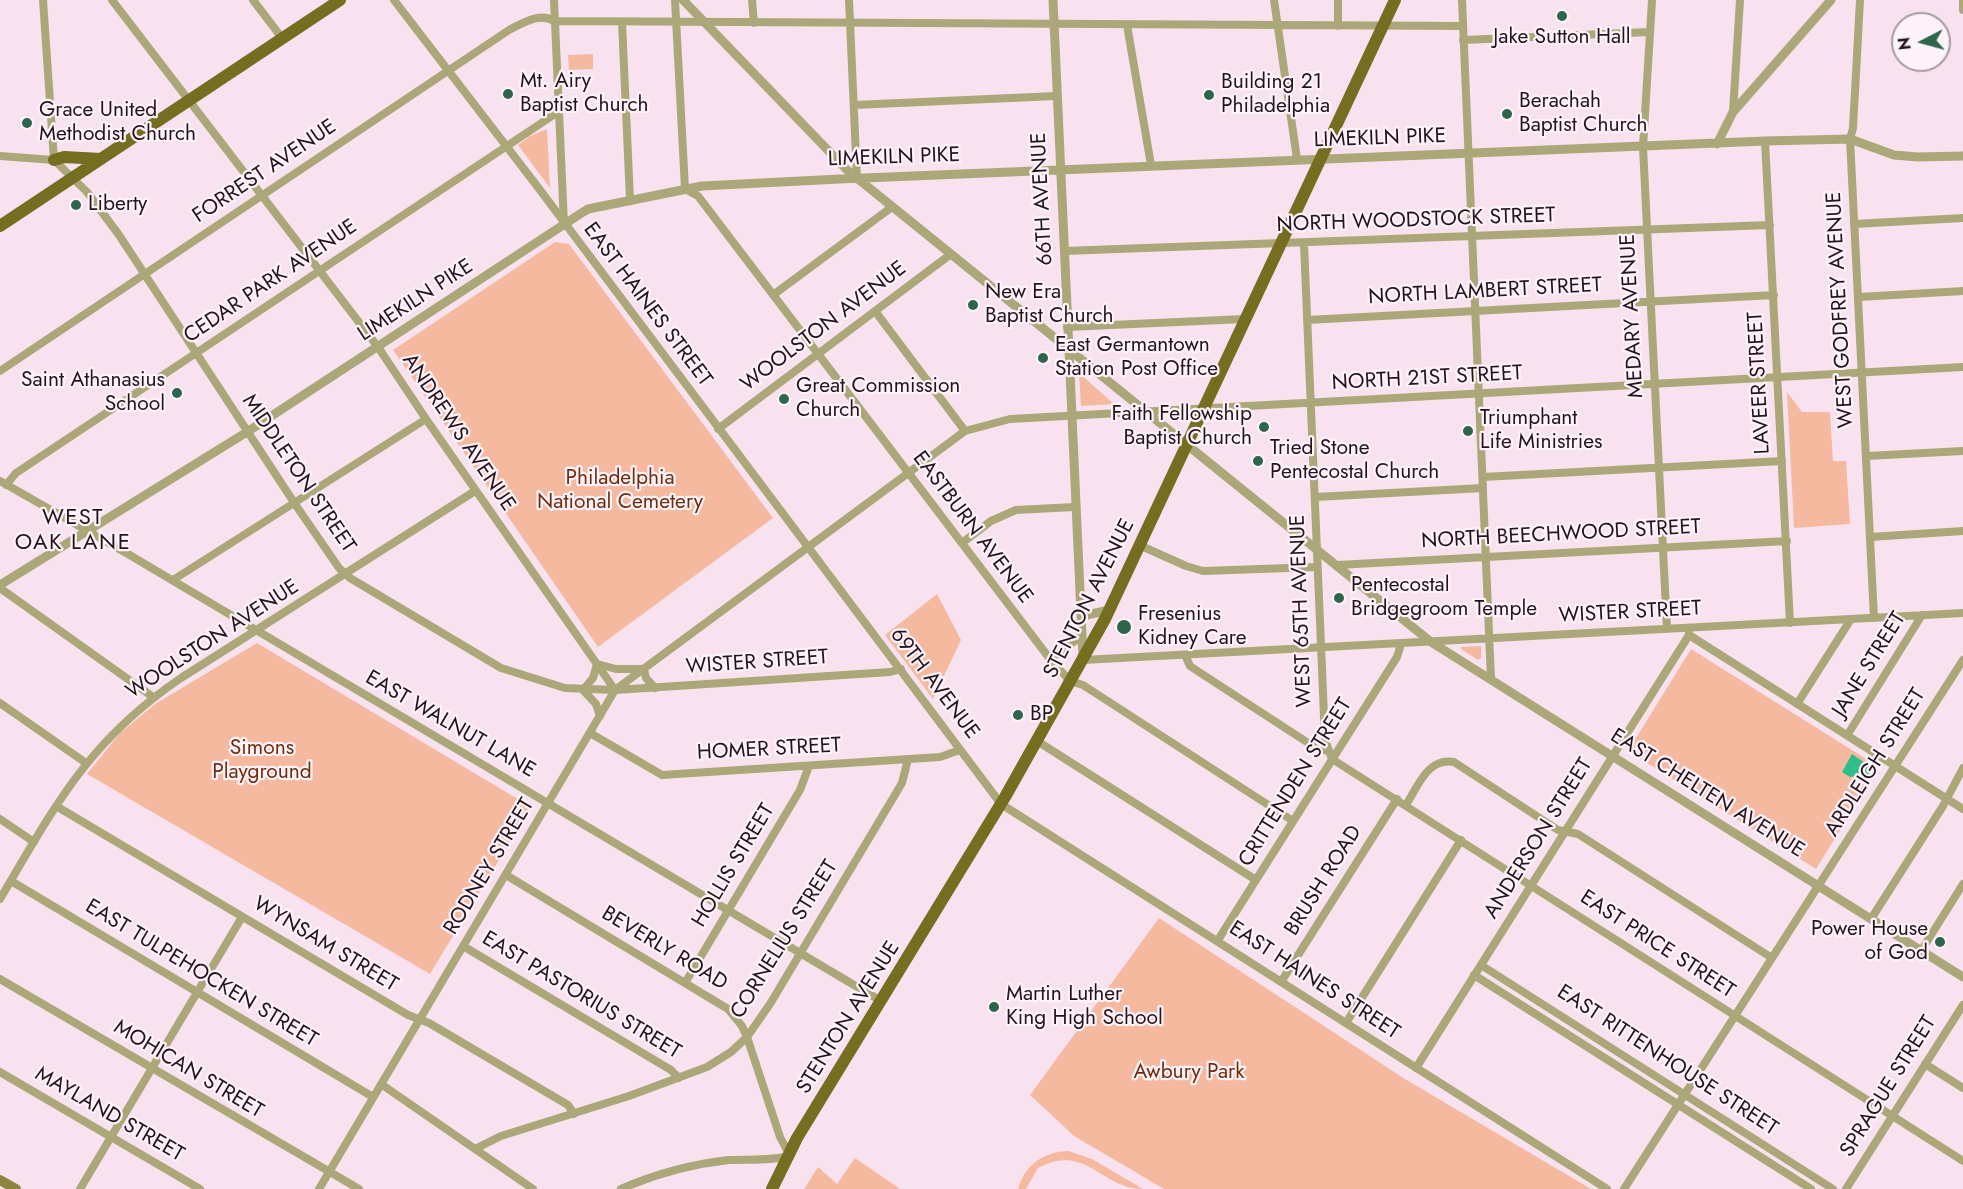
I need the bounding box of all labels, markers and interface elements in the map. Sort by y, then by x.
marker: Jake Sutton Hall [1555,9,1569,23]
north arrow [1891,12,1951,72]
place label: Jake Sutton Hall [1493,25,1631,51]
text: N [1892,36,1917,51]
place label: Mt. Airy Baptist Church [520,69,648,119]
place label: Building 21 Philadelphia [1221,70,1330,120]
marker: Mt. Airy Baptist Church [501,87,515,101]
marker: Building 21 Philadelphia [1202,88,1216,102]
place label: Berachah Baptist Church [1519,89,1647,139]
place label: Grace United Methodist Church [39,98,196,148]
marker: Berachah Baptist Church [1500,107,1514,121]
street label: FORREST AVENUE [188,115,342,229]
marker: Grace United Methodist Church [20,116,34,130]
street label: LIMEKILN PIKE [1313,124,1447,154]
street label: 66TH AVENUE [1027,132,1059,266]
street label: LIMEKILN PIKE [827,143,961,173]
street label: WEST GODFREY AVENUE [1822,191,1860,429]
place label: Liberty [88,192,147,218]
marker: Liberty [69,198,83,212]
street label: NORTH WOODSTOCK STREET [1276,204,1556,238]
street label: CEDAR PARK AVENUE [180,215,362,349]
street label: EAST HAINES STREET [577,218,717,392]
street label: MEDARY AVENUE [1616,233,1650,399]
street label: LIMEKILN PIKE [354,254,478,348]
street label: WOOLSTON AVENUE [736,257,912,397]
street label: NORTH LAMBERT STREET [1368,273,1602,311]
place label: New Era Baptist Church [985,280,1113,330]
marker: New Era Baptist Church [966,298,980,312]
street label: LAVEER STREET [1744,311,1776,455]
place label: East Germantown Station Post Office [1055,333,1218,383]
street label: ANDREWS AVENUE [396,349,520,517]
marker: East Germantown Station Post Office [1036,351,1050,365]
street label: NORTH 21ST STREET [1331,361,1523,397]
place label: Saint Athanasius School [21,368,165,418]
place label: Great Commission Church [796,374,960,424]
marker: Saint Athanasius School [170,386,184,400]
street label: MIDDLETON STREET [236,390,360,558]
marker: Great Commission Church [777,392,791,406]
place label: Faith Fellowship Baptist Church [1112,402,1252,452]
place label: Triumphant Life Ministries [1480,406,1602,456]
marker: Faith Fellowship Baptist Church [1257,420,1271,434]
marker: Triumphant Life Ministries [1461,424,1475,438]
place label: Tried Stone Pentecostal Church [1270,436,1439,486]
street label: EASTBURN AVENUE [907,447,1037,609]
marker: Tried Stone Pentecostal Church [1251,454,1265,468]
park label: Philadelphia National Cemetery [537,466,703,516]
district label: WEST OAK LANE [15,506,131,558]
street label: WEST 65TH AVENUE [1286,514,1318,708]
street label: STENTON AVENUE [1039,515,1141,683]
street label: NORTH BEECHWOOD STREET [1421,515,1701,555]
place label: Pentecostal Bridgegroom Temple [1351,573,1537,623]
street label: WOOLSTON AVENUE [122,575,304,705]
marker: Pentecostal Bridgegroom Temple [1332,591,1346,605]
street label: WISTER STREET [1558,597,1702,629]
place label: Fresenius Kidney Care [1138,602,1247,652]
street label: JANE STREET [1828,608,1912,722]
marker: Fresenius Kidney Care [1115,618,1133,636]
street label: 69TH AVENUE [884,623,984,745]
street label: WISTER STREET [685,645,829,681]
street label: EAST WALNUT LANE [360,666,540,784]
street label: ARDLEIGH STREET [1820,684,1932,842]
street label: CRITTENDEN STREET [1234,694,1358,872]
place label: BP [1030,702,1053,728]
marker: BP [1011,708,1025,722]
street label: EAST CHELTEN AVENUE [1605,724,1809,864]
street label: HOMER STREET [696,734,842,766]
park label: Simons Playground [212,736,312,786]
street label: ANDERSON STREET [1479,754,1599,924]
street label: RODNEY STREET [439,794,541,940]
street label: HOLLIS STREET [687,800,781,932]
street label: BRUSH ROAD [1280,821,1368,941]
street label: CORNELIUS STREET [726,856,844,1024]
street label: EAST PRICE STREET [1575,886,1739,1004]
street label: WYNSAM STREET [248,892,402,998]
street label: EAST TULPEHOCKEN STREET [80,895,322,1053]
street label: BEVERLY ROAD [596,902,732,996]
street label: EAST HAINES STREET [1224,916,1404,1046]
place label: Power House of God [1811,917,1928,967]
street label: EAST PASTORIUS STREET [477,927,685,1065]
marker: Power House of God [1933,935,1947,949]
street label: STENTON AVENUE [792,937,906,1099]
street label: EAST RITTENHOUSE STREET [1552,980,1782,1142]
place label: Martin Luther King High School [1006,982,1163,1032]
marker: Martin Luther King High School [987,1000,1001,1014]
street label: SPRAGUE STREET [1836,1012,1942,1162]
street label: MOHICAN STREET [109,1015,267,1125]
park label: Awbury Park [1134,1060,1244,1086]
street label: MAYLAND STREET [30,1062,188,1168]

